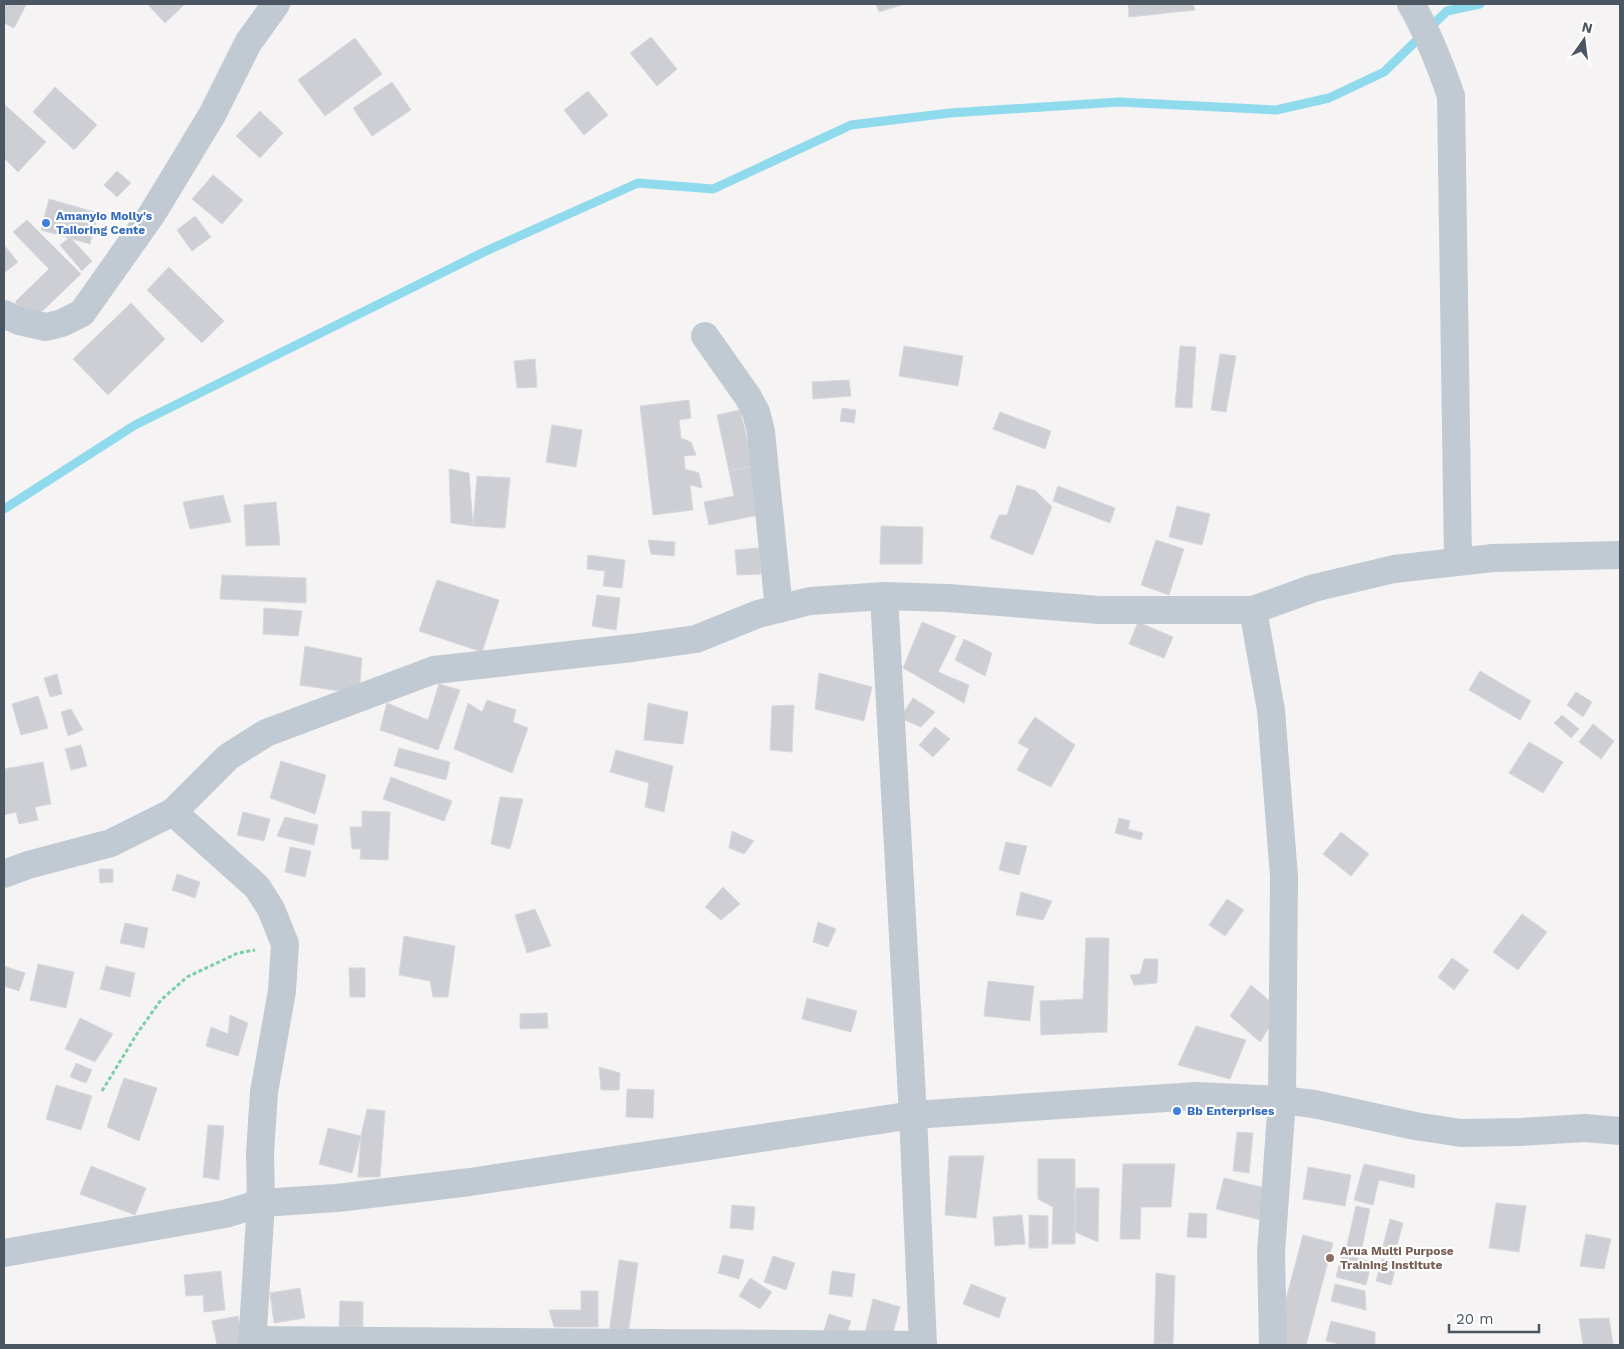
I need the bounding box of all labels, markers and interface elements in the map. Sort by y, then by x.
north arrow [1559,15,1609,65]
text: N [1580,18,1594,36]
place label: Amanyio Molly's Tailoring Cente [56,209,153,237]
marker: Amanyio Molly's Tailoring Cente [40,217,52,229]
place label: Bb Enterprises [1187,1104,1275,1118]
marker: Bb Enterprises [1171,1105,1183,1117]
place label: Arua Multi Purpose Training Institute [1340,1244,1454,1272]
marker: Arua Multi Purpose Training Institute [1324,1252,1336,1264]
scale bar [1449,1302,1539,1334]
text: 20 m [1456,1310,1494,1328]

